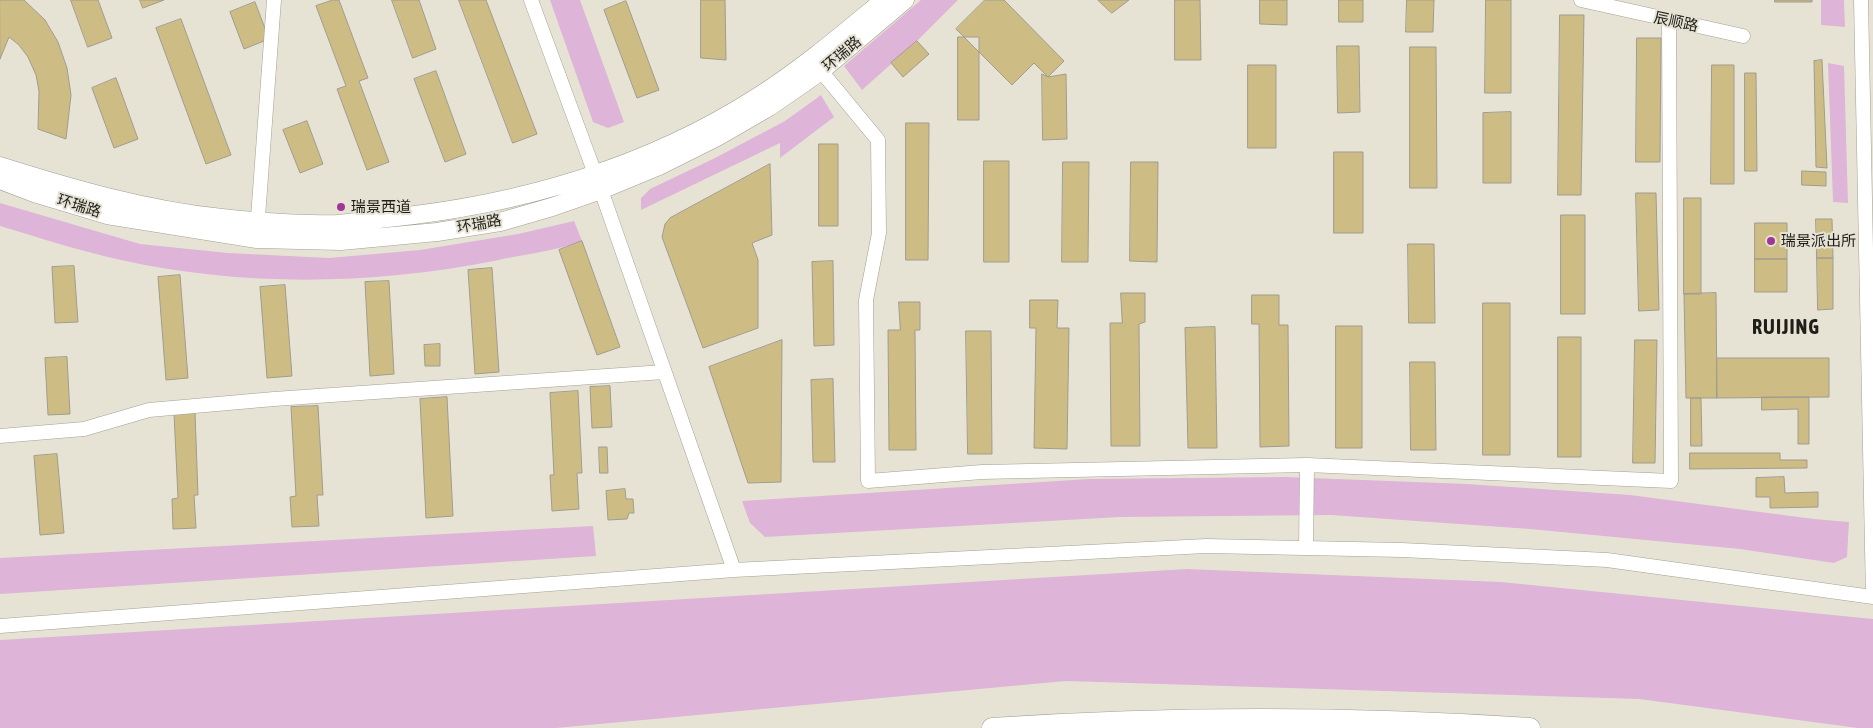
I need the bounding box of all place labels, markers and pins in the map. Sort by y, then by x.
place label: 瑞景西道 [351,198,411,216]
marker: 瑞景西道 [335,201,347,213]
place label: 瑞景派出所 [1781,232,1856,250]
marker: 瑞景派出所 [1765,235,1777,247]

